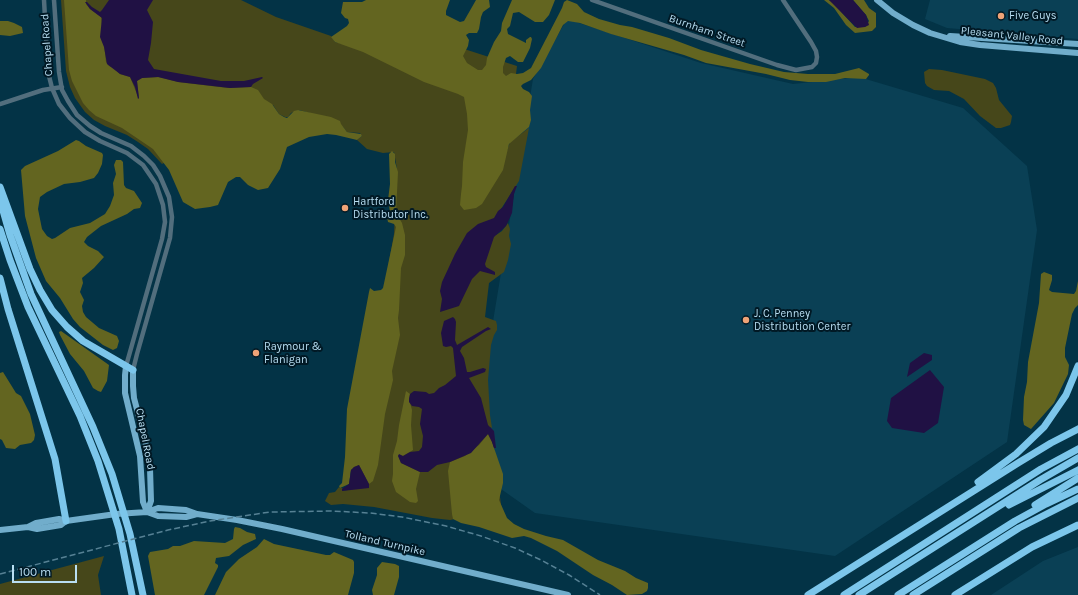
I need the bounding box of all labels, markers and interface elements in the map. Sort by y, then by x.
place label: Five Guys [1009,9,1056,23]
marker: Five Guys [996,11,1006,21]
street label: Burnham Street [667,12,747,50]
street label: Chapel Road [38,13,56,77]
street label: Pleasant Valley Road [960,24,1064,48]
place label: Hartford Distributor Inc. [353,195,428,221]
marker: Hartford Distributor Inc. [340,203,350,213]
place label: J. C. Penney Distribution Center [754,307,850,333]
marker: J. C. Penney Distribution Center [741,315,751,325]
place label: Raymour & Flanigan [264,340,322,366]
marker: Raymour & Flanigan [251,348,261,358]
street label: Chapel Road [133,407,157,471]
street label: Tolland Turnpike [343,527,427,559]
scale bar [14,557,79,583]
text: 100 m [19,565,51,579]

